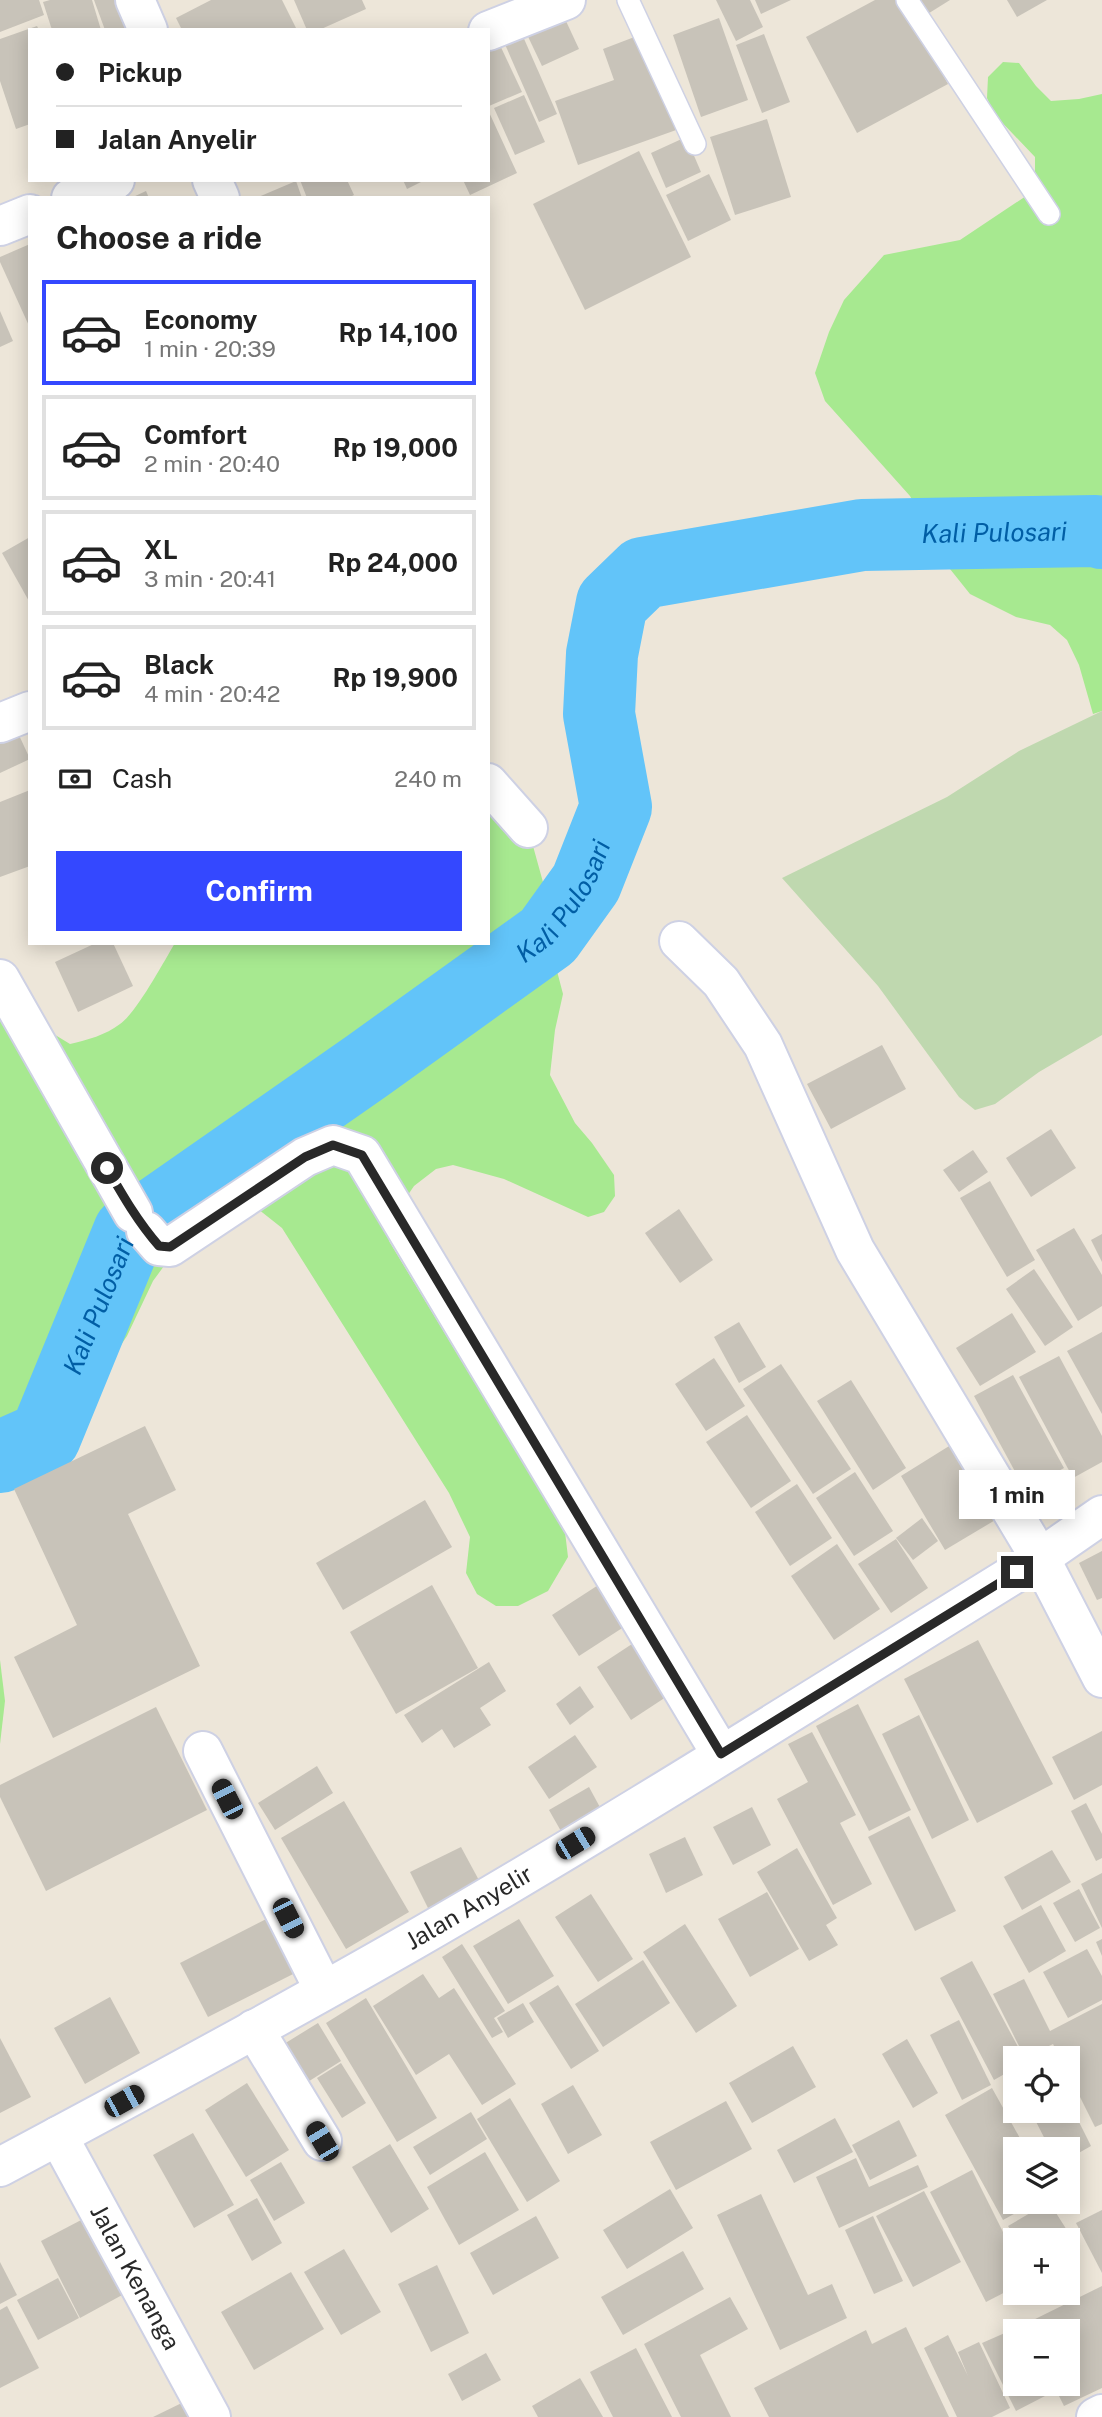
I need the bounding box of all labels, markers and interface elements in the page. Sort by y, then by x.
text: Pickup [98,57,182,88]
text: Jalan Anyelir [98,124,257,155]
text: Choose a ride [56,219,262,256]
icon: car [60,301,123,364]
text: Economy [144,304,257,335]
text: Rp 14,100 [338,317,458,348]
text: 1 min · 20:39 [144,335,276,362]
icon: car [60,416,123,479]
text: Comfort [144,419,247,450]
text: Rp 19,000 [333,432,458,463]
text: 2 min · 20:40 [144,450,280,477]
water label: Kali Pulosari [921,515,1068,549]
icon: car [60,531,123,594]
text: XL [144,534,178,565]
text: Rp 24,000 [328,547,458,578]
text: 3 min · 20:41 [144,565,276,592]
icon: car [60,646,123,709]
text: Black [144,649,214,680]
text: Rp 19,900 [332,662,458,693]
text: 4 min · 20:42 [144,680,280,707]
icon: cash [56,760,94,798]
text: Cash [112,763,172,794]
text: 240 m [394,765,462,792]
water label: Kali Pulosari [510,835,617,969]
button: Confirm [56,851,462,931]
route start [91,1152,123,1184]
water label: Kali Pulosari [56,1232,140,1379]
callout: 1 min [959,1470,1075,1520]
text: 1 min [989,1481,1045,1508]
route end [1001,1556,1033,1588]
car [209,1776,246,1822]
car [552,1823,599,1863]
street label: Jalan Anyelir [400,1859,537,1955]
car [270,1895,307,1941]
map controls [1003,2046,1080,2396]
button: locate [1003,2046,1080,2123]
car [101,2082,148,2120]
car [303,2118,342,2164]
button: layers [1003,2137,1080,2214]
street label: Jalan Kenanga [85,2200,187,2354]
button: + [1003,2228,1080,2305]
button: − [1003,2319,1080,2396]

